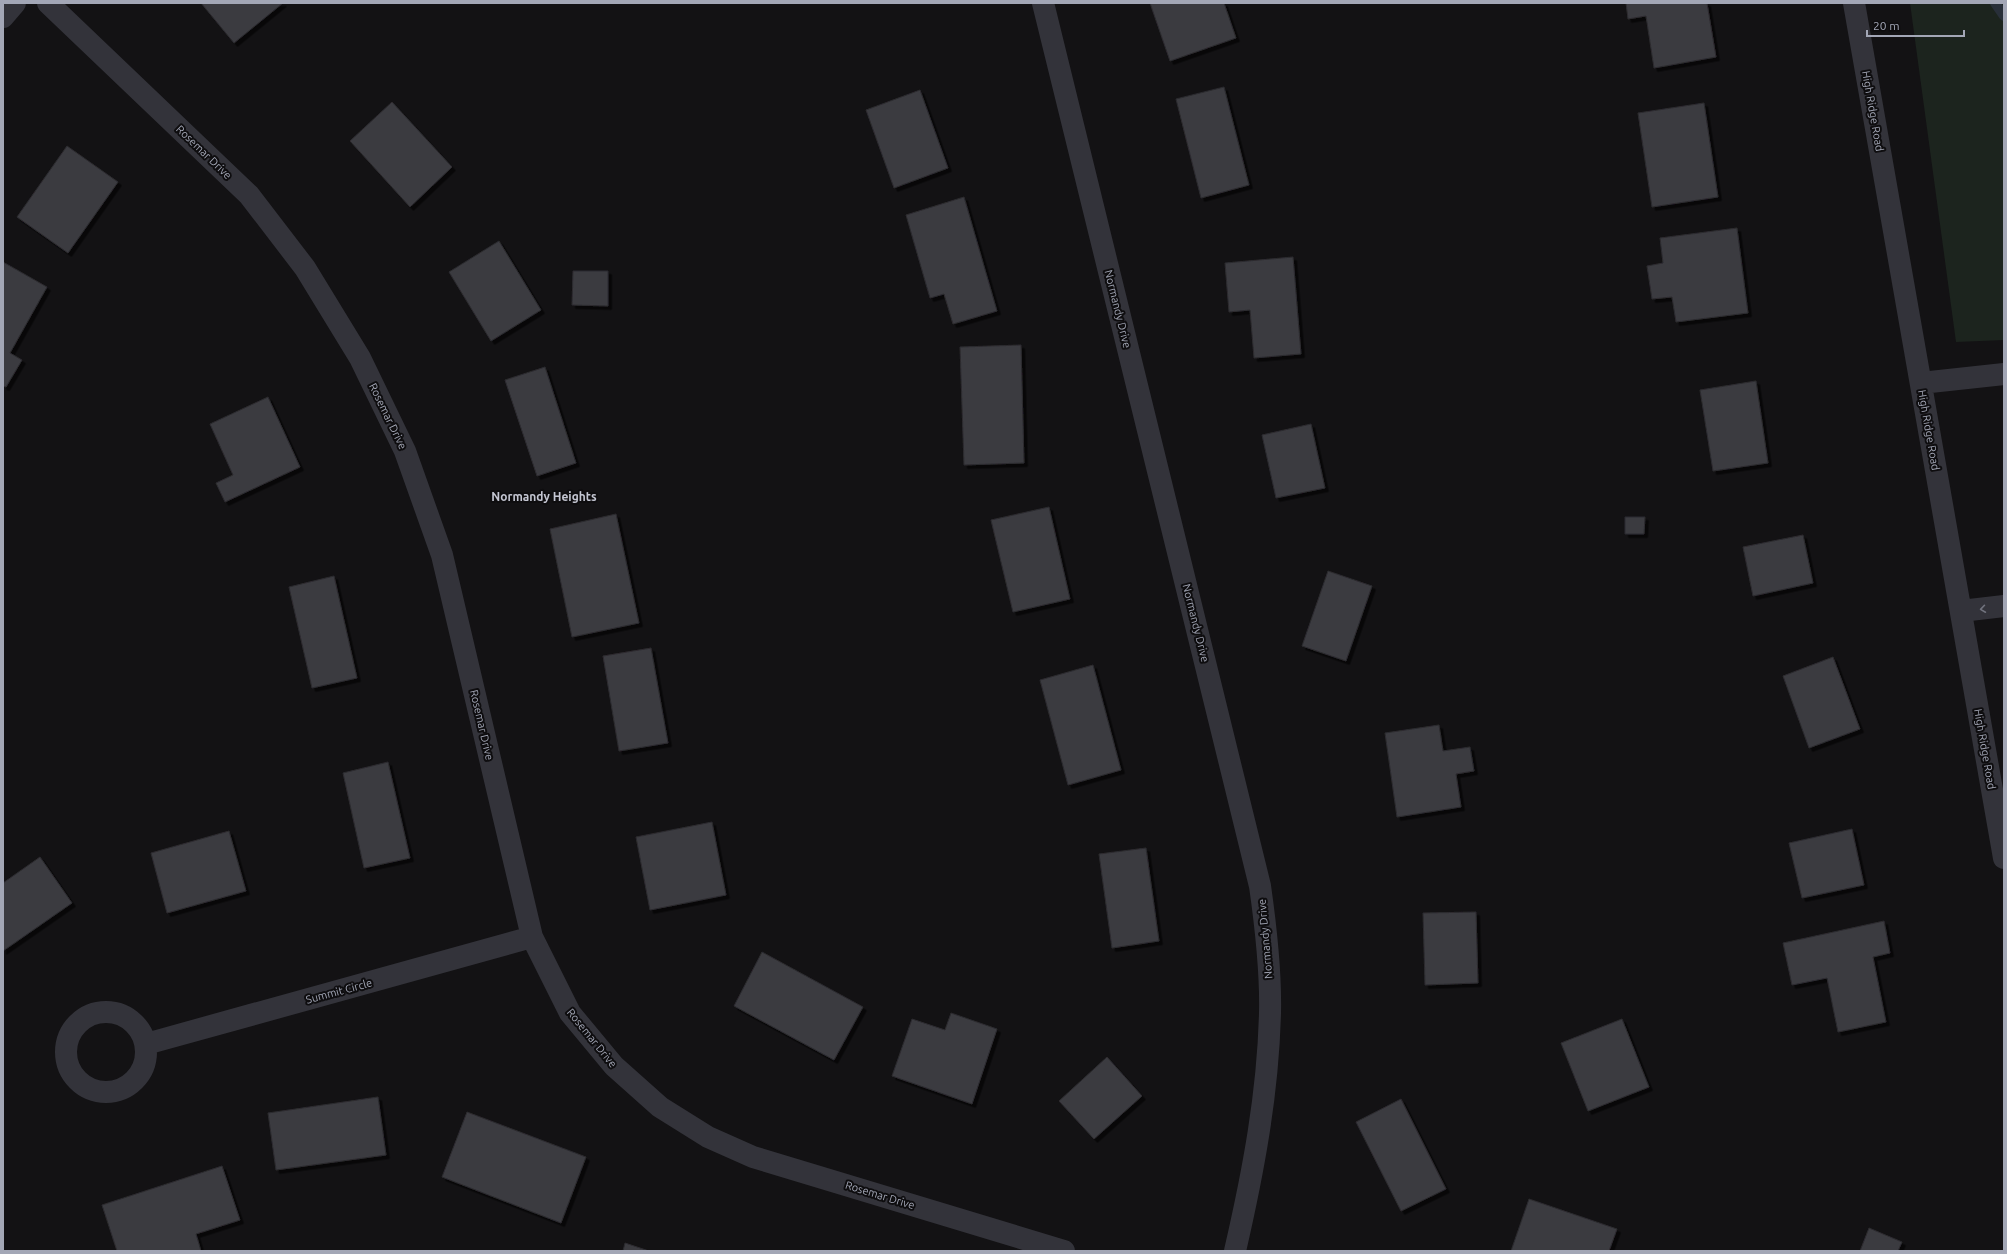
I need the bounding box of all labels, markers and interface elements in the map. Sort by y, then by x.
scale bar [1867,12,1964,38]
text: 20 m [1873,19,1900,32]
street label: High Ridge Road [1860,70,1886,152]
street label: Rosemar Drive [174,123,234,181]
street label: Normandy Drive [1102,269,1134,349]
street label: Rosemar Drive [367,381,409,451]
street label: High Ridge Road [1916,389,1942,471]
district label: Normandy Heights [491,490,597,503]
street label: Normandy Drive [1180,583,1212,663]
one-way arrow [1979,604,1986,613]
street label: Rosemar Drive [468,689,496,761]
street label: High Ridge Road [1972,708,1998,790]
street label: Normandy Drive [1256,899,1274,979]
street label: Summit Circle [305,976,373,1006]
street label: Rosemar Drive [565,1006,619,1070]
street label: Rosemar Drive [844,1179,916,1211]

